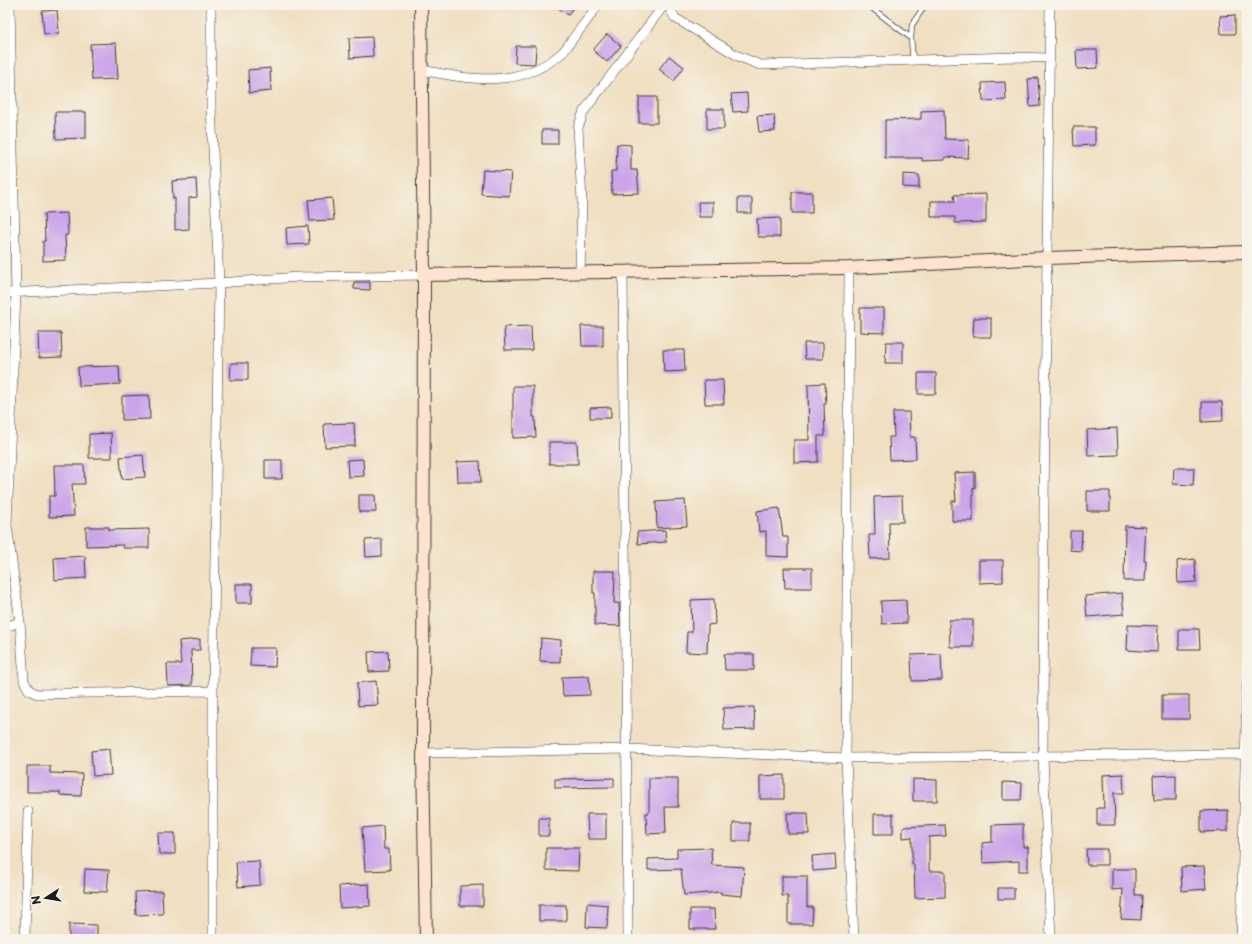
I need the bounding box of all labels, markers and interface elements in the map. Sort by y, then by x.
north arrow [26,878,66,918]
text: N [26,894,45,906]

